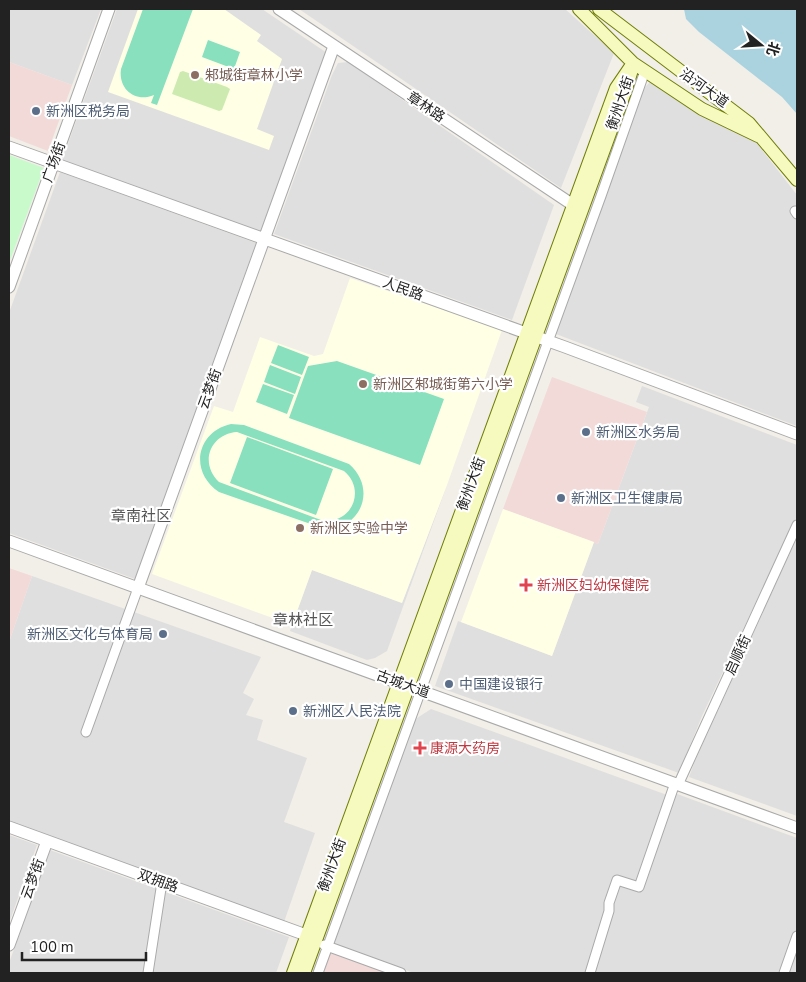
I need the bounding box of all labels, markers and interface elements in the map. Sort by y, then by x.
north arrow [736,20,786,70]
text: 北 [762,39,784,58]
street label: 沿河大道 [676,64,732,112]
place label: 邾城街章林小学 [205,66,303,85]
marker: 邾城街章林小学 [189,69,201,81]
street label: 衡州大街 [602,73,638,133]
street label: 章林路 [403,87,449,127]
place label: 新洲区税务局 [46,102,130,121]
marker: 新洲区税务局 [30,105,42,117]
street label: 广场街 [38,139,70,185]
street label: 人民路 [380,273,426,305]
street label: 云梦街 [194,366,226,412]
place label: 新洲区邾城街第六小学 [373,375,513,394]
marker: 新洲区邾城街第六小学 [357,378,369,390]
place label: 新洲区水务局 [596,423,680,442]
marker: 新洲区水务局 [580,426,592,438]
street label: 衡州大街 [452,454,490,514]
place label: 新洲区卫生健康局 [571,489,683,508]
marker: 新洲区卫生健康局 [555,492,567,504]
district label: 章南社区 [111,506,171,526]
place label: 新洲区实验中学 [310,519,408,538]
marker: 新洲区实验中学 [294,522,306,534]
place label: 新洲区妇幼保健院 [537,576,649,595]
marker: 新洲区妇幼保健院 [519,578,533,592]
district label: 章林社区 [273,610,333,630]
place label: 新洲区文化与体育局 [27,625,153,644]
marker: 新洲区文化与体育局 [157,628,169,640]
street label: 启顺街 [721,632,755,678]
street label: 古城大道 [373,665,433,703]
place label: 中国建设银行 [459,675,543,694]
marker: 中国建设银行 [443,678,455,690]
place label: 新洲区人民法院 [303,702,401,721]
marker: 新洲区人民法院 [287,705,299,717]
place label: 康源大药房 [430,739,500,758]
marker: 康源大药房 [414,742,426,754]
street label: 衡州大街 [313,835,351,895]
street label: 云梦街 [17,856,49,902]
street label: 双拥路 [135,865,181,897]
scale bar [22,930,146,962]
text: 100 m [30,937,74,957]

